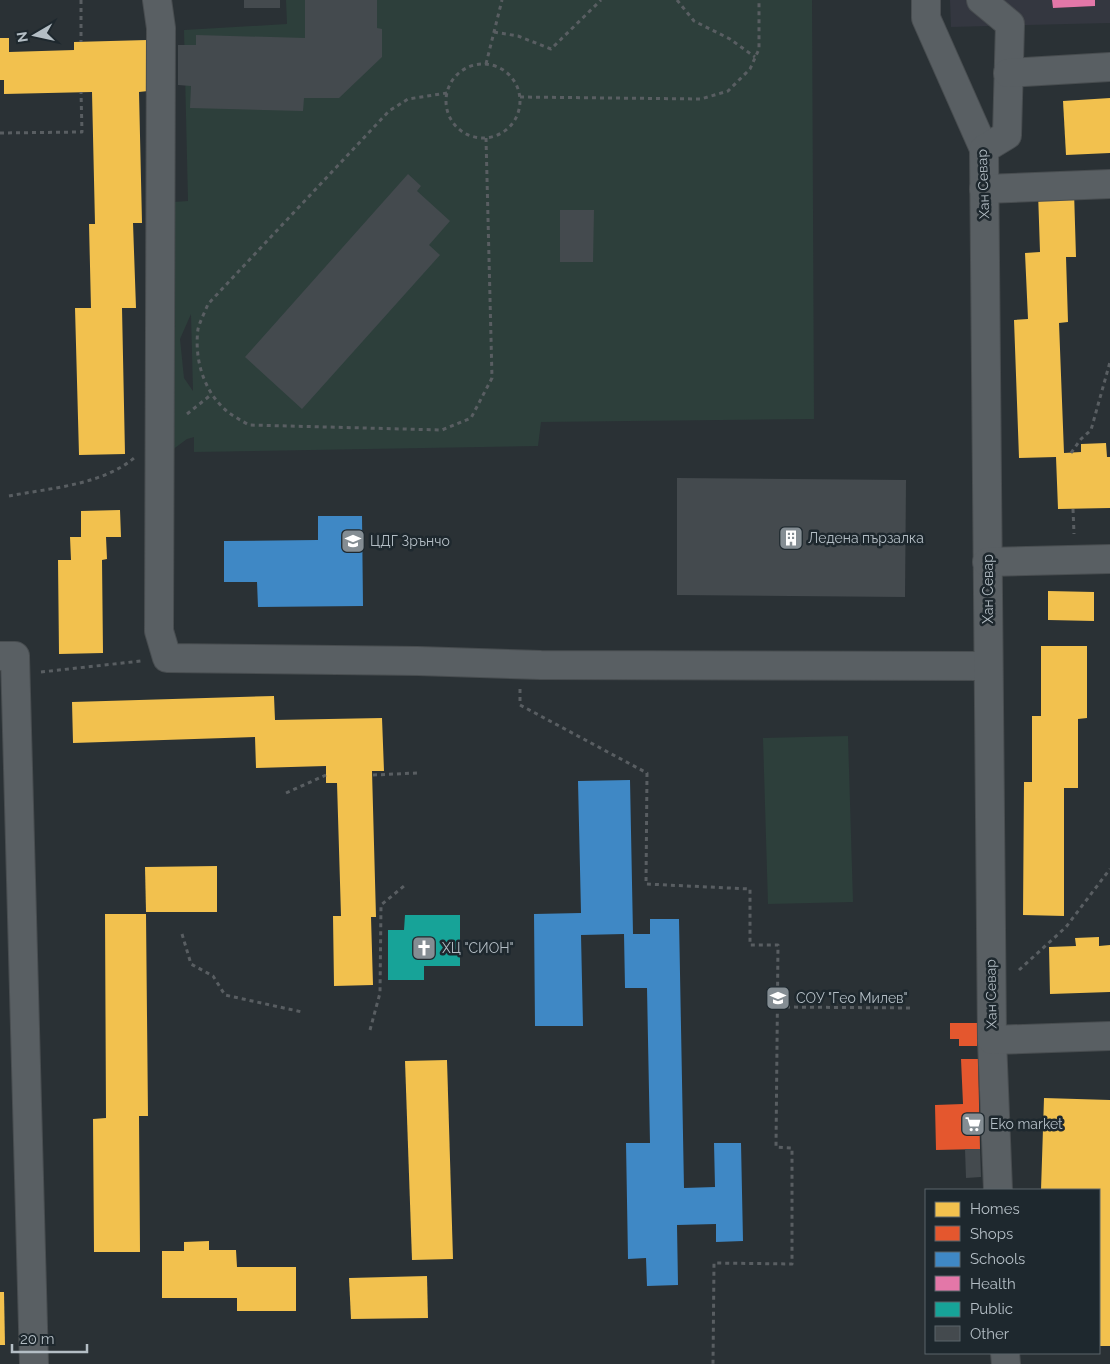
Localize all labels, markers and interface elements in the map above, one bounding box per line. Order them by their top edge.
north arrow [10,10,60,60]
text: N [13,31,31,44]
street label: Хан Севар [974,149,992,219]
building icon: Ледена пързалка [778,525,804,551]
school or university icon: ЦДГ Зрънчо [340,528,366,554]
place label: Ледена пързалка [808,530,924,546]
place label: ЦДГ Зрънчо [370,533,450,549]
street label: Хан Севар [980,554,996,624]
church icon: ХЦ "СИОН" [411,935,437,961]
place label: ХЦ "СИОН" [442,940,514,956]
street label: Хан Севар [982,959,1000,1029]
school or university icon: СОУ "Гео Милев" [765,985,791,1011]
place label: СОУ "Гео Милев" [796,990,908,1006]
supermarket icon: Eko market [960,1111,986,1137]
place label: Eko market [990,1116,1063,1132]
legend [925,1189,1100,1354]
text: Homes [970,1200,1020,1218]
text: Shops [970,1225,1013,1243]
text: Schools [970,1250,1025,1268]
text: Health [970,1275,1016,1293]
text: Public [970,1300,1013,1318]
scale bar [12,1322,88,1354]
text: Other [970,1325,1010,1343]
text: 20 m [20,1330,55,1348]

